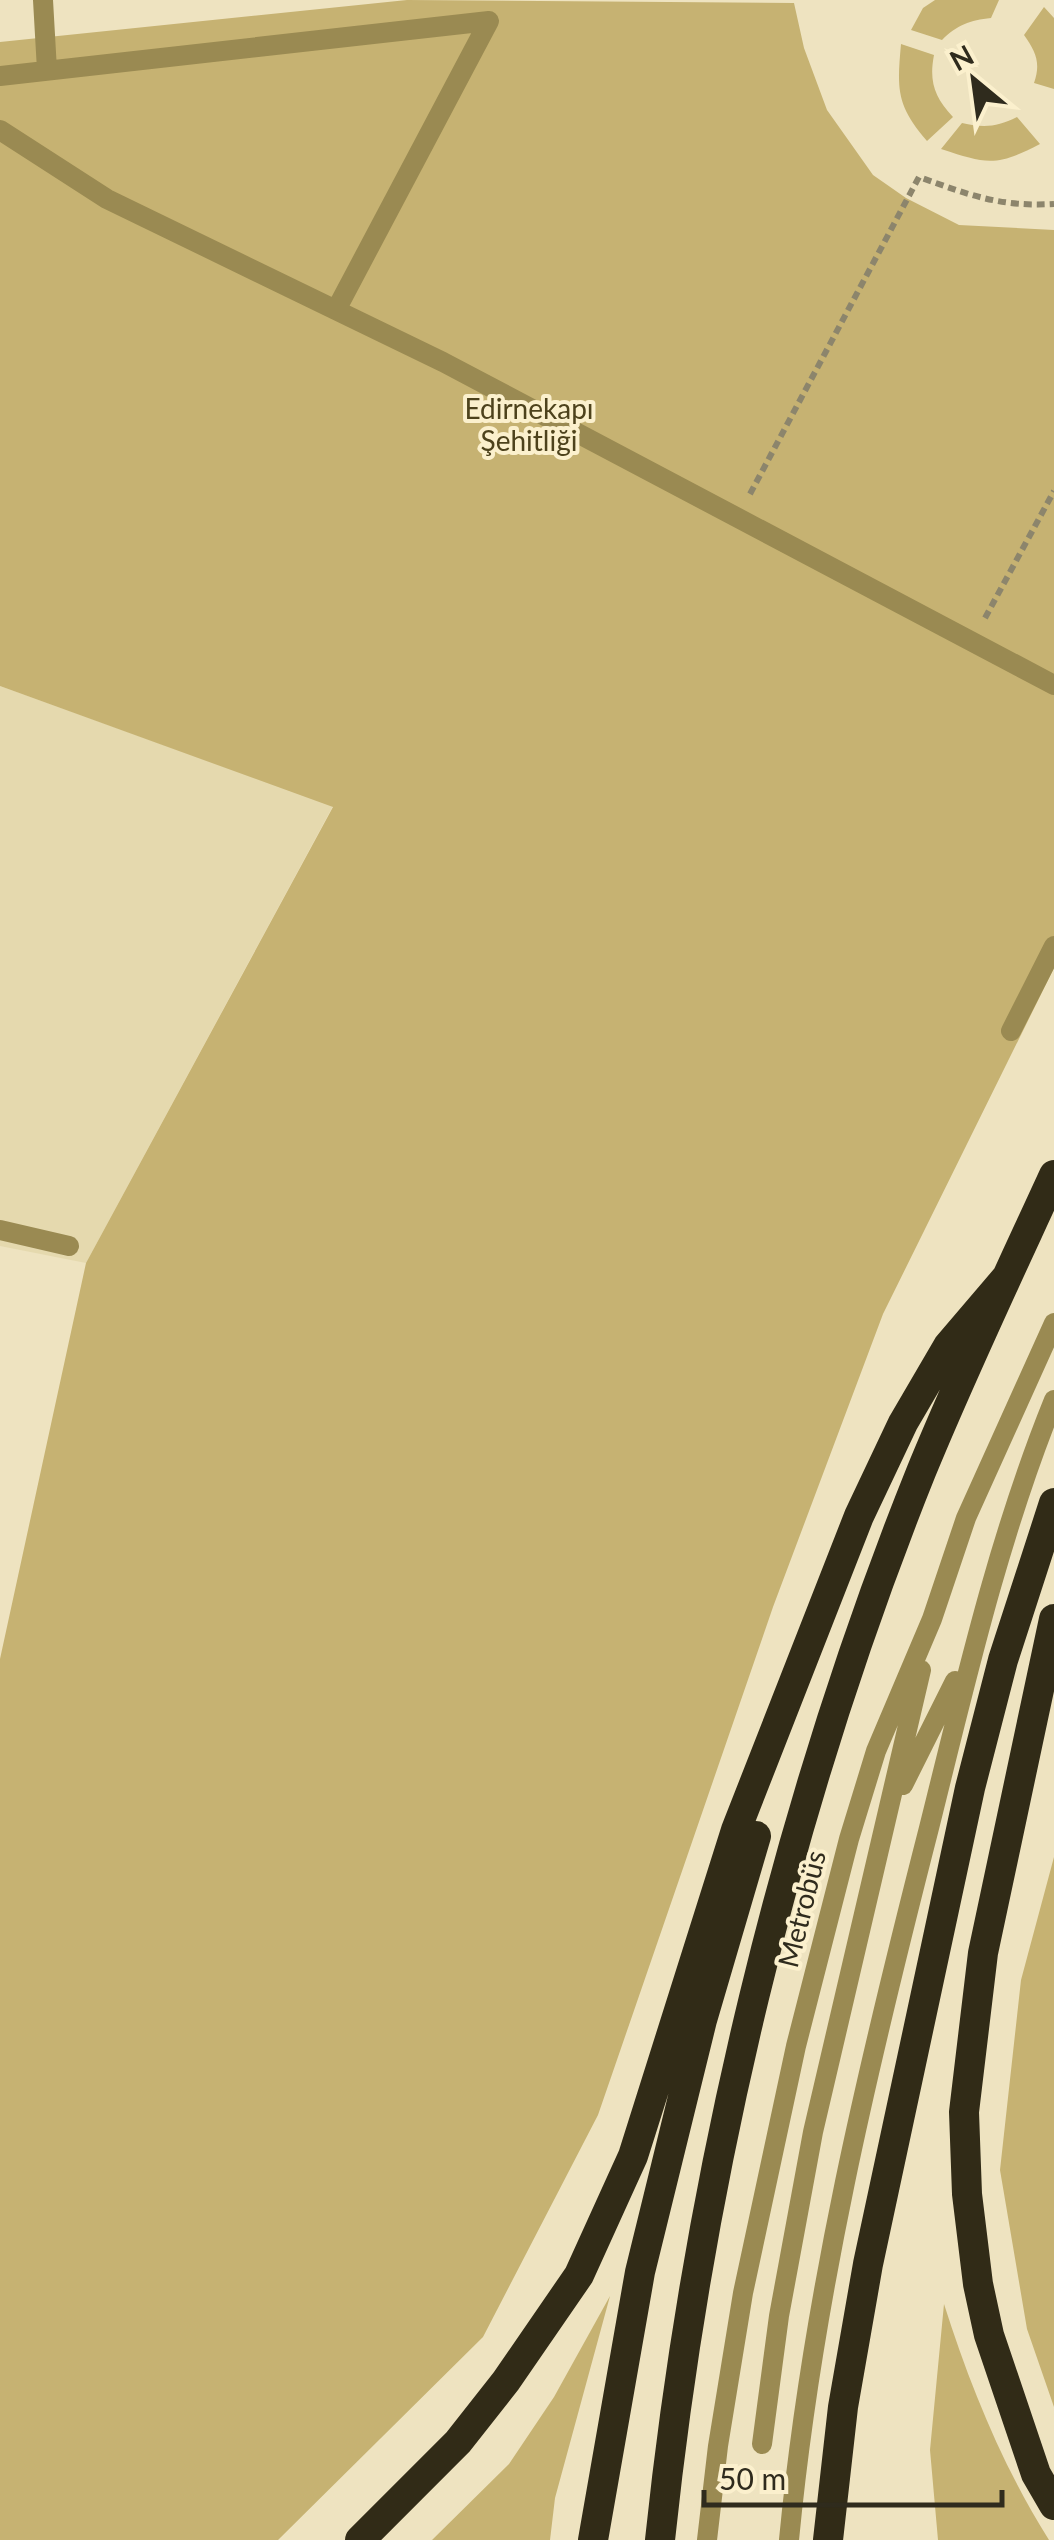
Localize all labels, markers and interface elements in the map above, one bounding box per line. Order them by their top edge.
north arrow [924,30,1024,130]
text: N [944,37,979,77]
park label: Edirnekapı Şehitliği [464,391,594,457]
street label: Metrobüs [770,1847,832,1971]
scale bar [704,2445,1002,2507]
text: 50 m [719,2460,786,2496]

